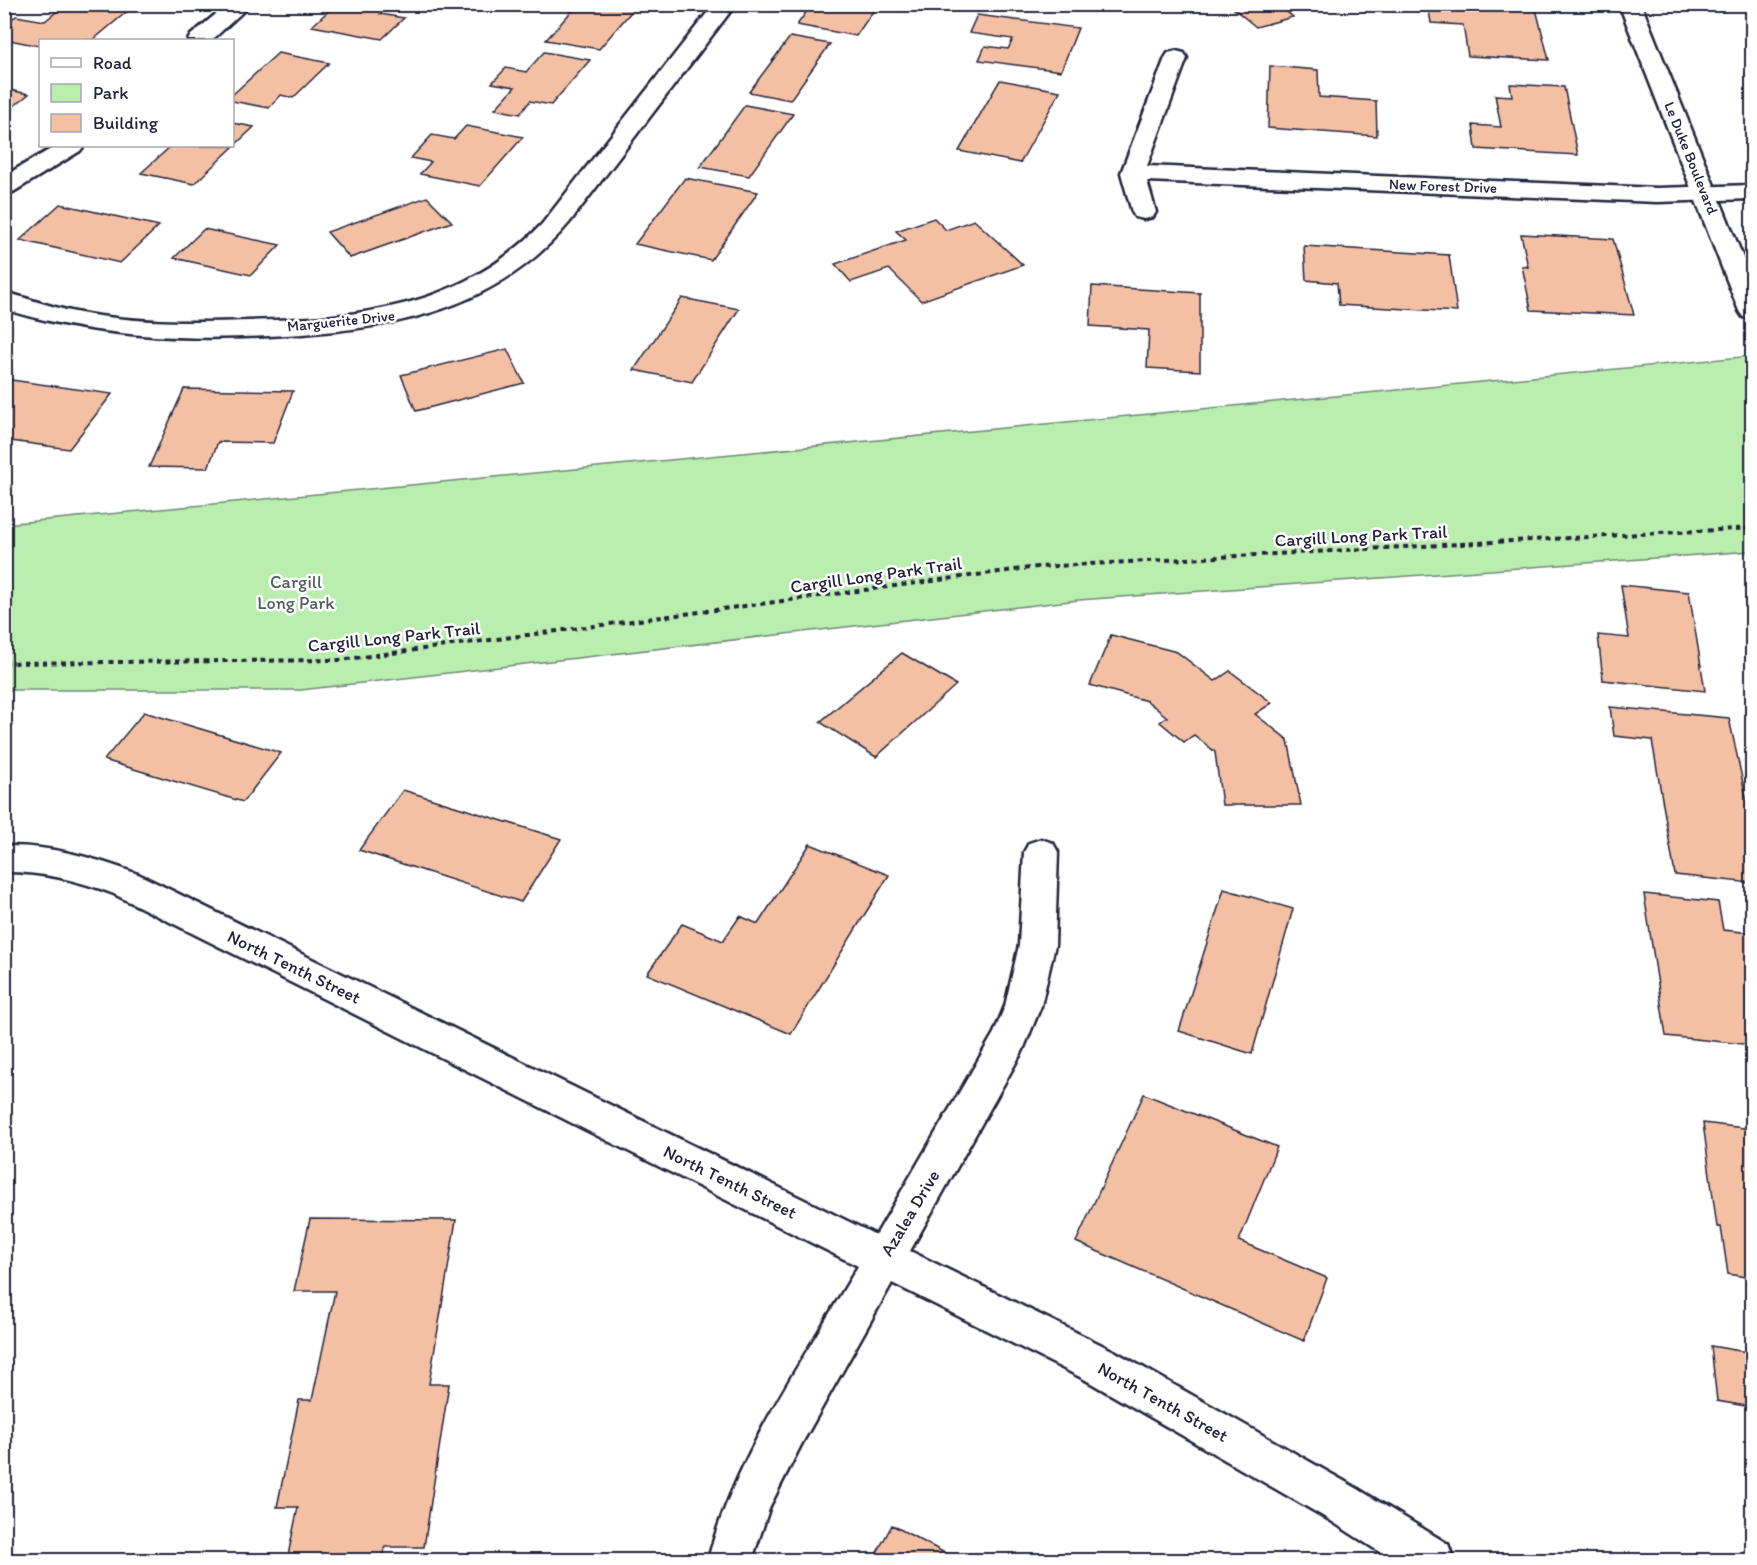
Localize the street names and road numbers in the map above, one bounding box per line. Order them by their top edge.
street label: Le Duke Boulevard [1660,99,1722,217]
street label: New Forest Drive [1389,175,1497,197]
street label: Marguerite Drive [286,306,396,336]
street label: Cargill Long Park Trail [1274,520,1448,552]
street label: Cargill Long Park Trail [789,552,963,598]
street label: Cargill Long Park Trail [307,617,481,657]
street label: North Tenth Street [224,925,364,1009]
street label: North Tenth Street [660,1140,800,1224]
street label: Azalea Drive [876,1166,944,1260]
street label: North Tenth Street [1094,1357,1232,1447]

